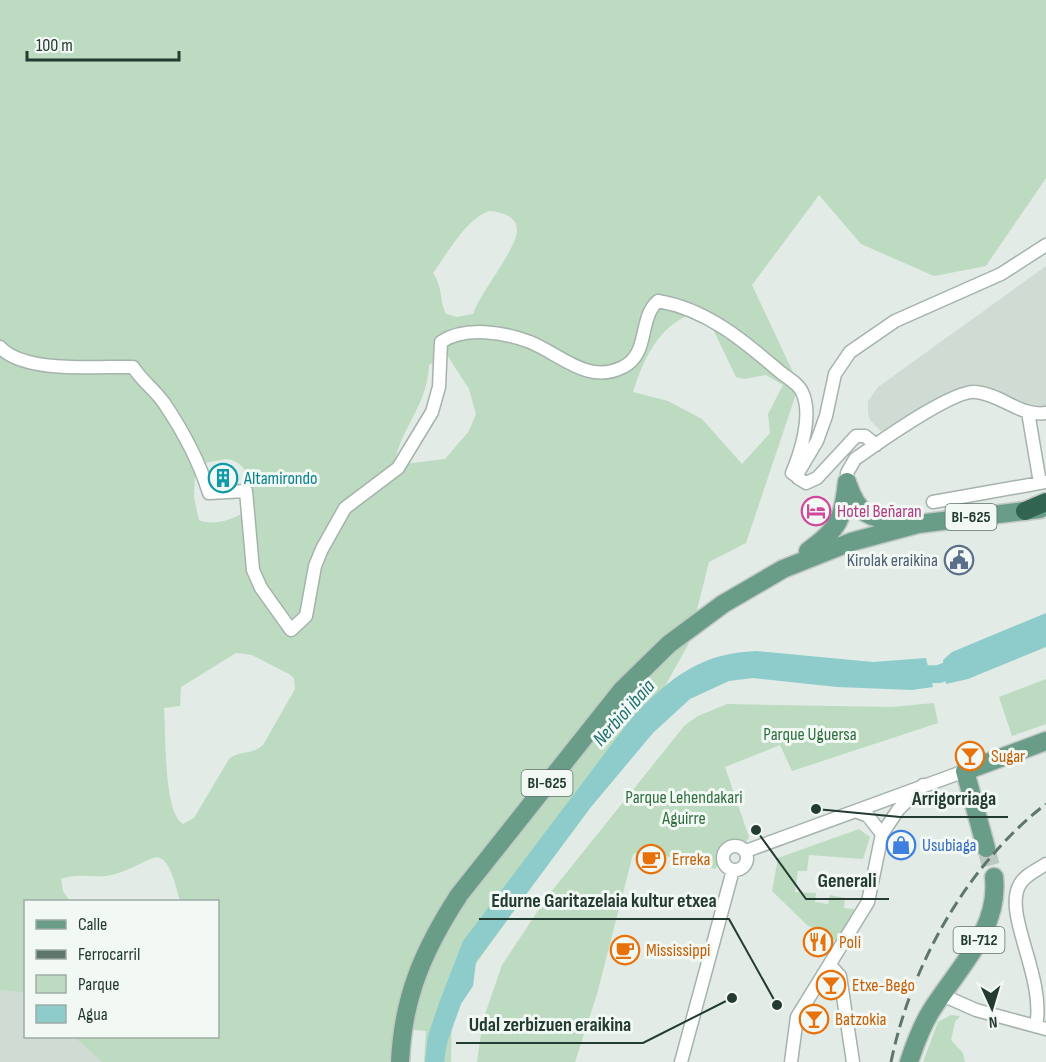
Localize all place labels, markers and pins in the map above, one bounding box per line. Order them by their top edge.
building icon: Altamirondo [207,462,239,494]
place label: Altamirondo [243,468,318,489]
hotel icon: Hotel Beñaran [800,495,832,527]
place label: Hotel Beñaran [837,501,922,522]
public building icon: Kirolak eraikina [943,544,975,576]
place label: Kirolak eraikina [847,550,938,571]
bar icon: Sugar [954,740,986,772]
place label: Sugar [991,746,1025,767]
callout: Arrigorriaga [900,779,1008,817]
shop icon: Usubiaga [885,829,917,861]
place label: Usubiaga [922,835,977,856]
cafe icon: Erreka [635,843,667,875]
place label: Erreka [672,849,711,870]
callout: Generali [806,861,889,899]
callout: Edurne Garitazelaia kultur etxea [479,881,729,919]
restaurant icon: Poli [802,926,834,958]
place label: Poli [839,932,861,953]
cafe icon: Mississippi [609,934,641,966]
place label: Mississippi [646,940,710,961]
bar icon: Etxe-Bego [815,969,847,1001]
place label: Etxe-Bego [852,975,915,996]
bar icon: Batzokia [798,1003,830,1035]
callout: Udal zerbizuen eraikina [456,1005,643,1043]
place label: Batzokia [835,1009,887,1030]

